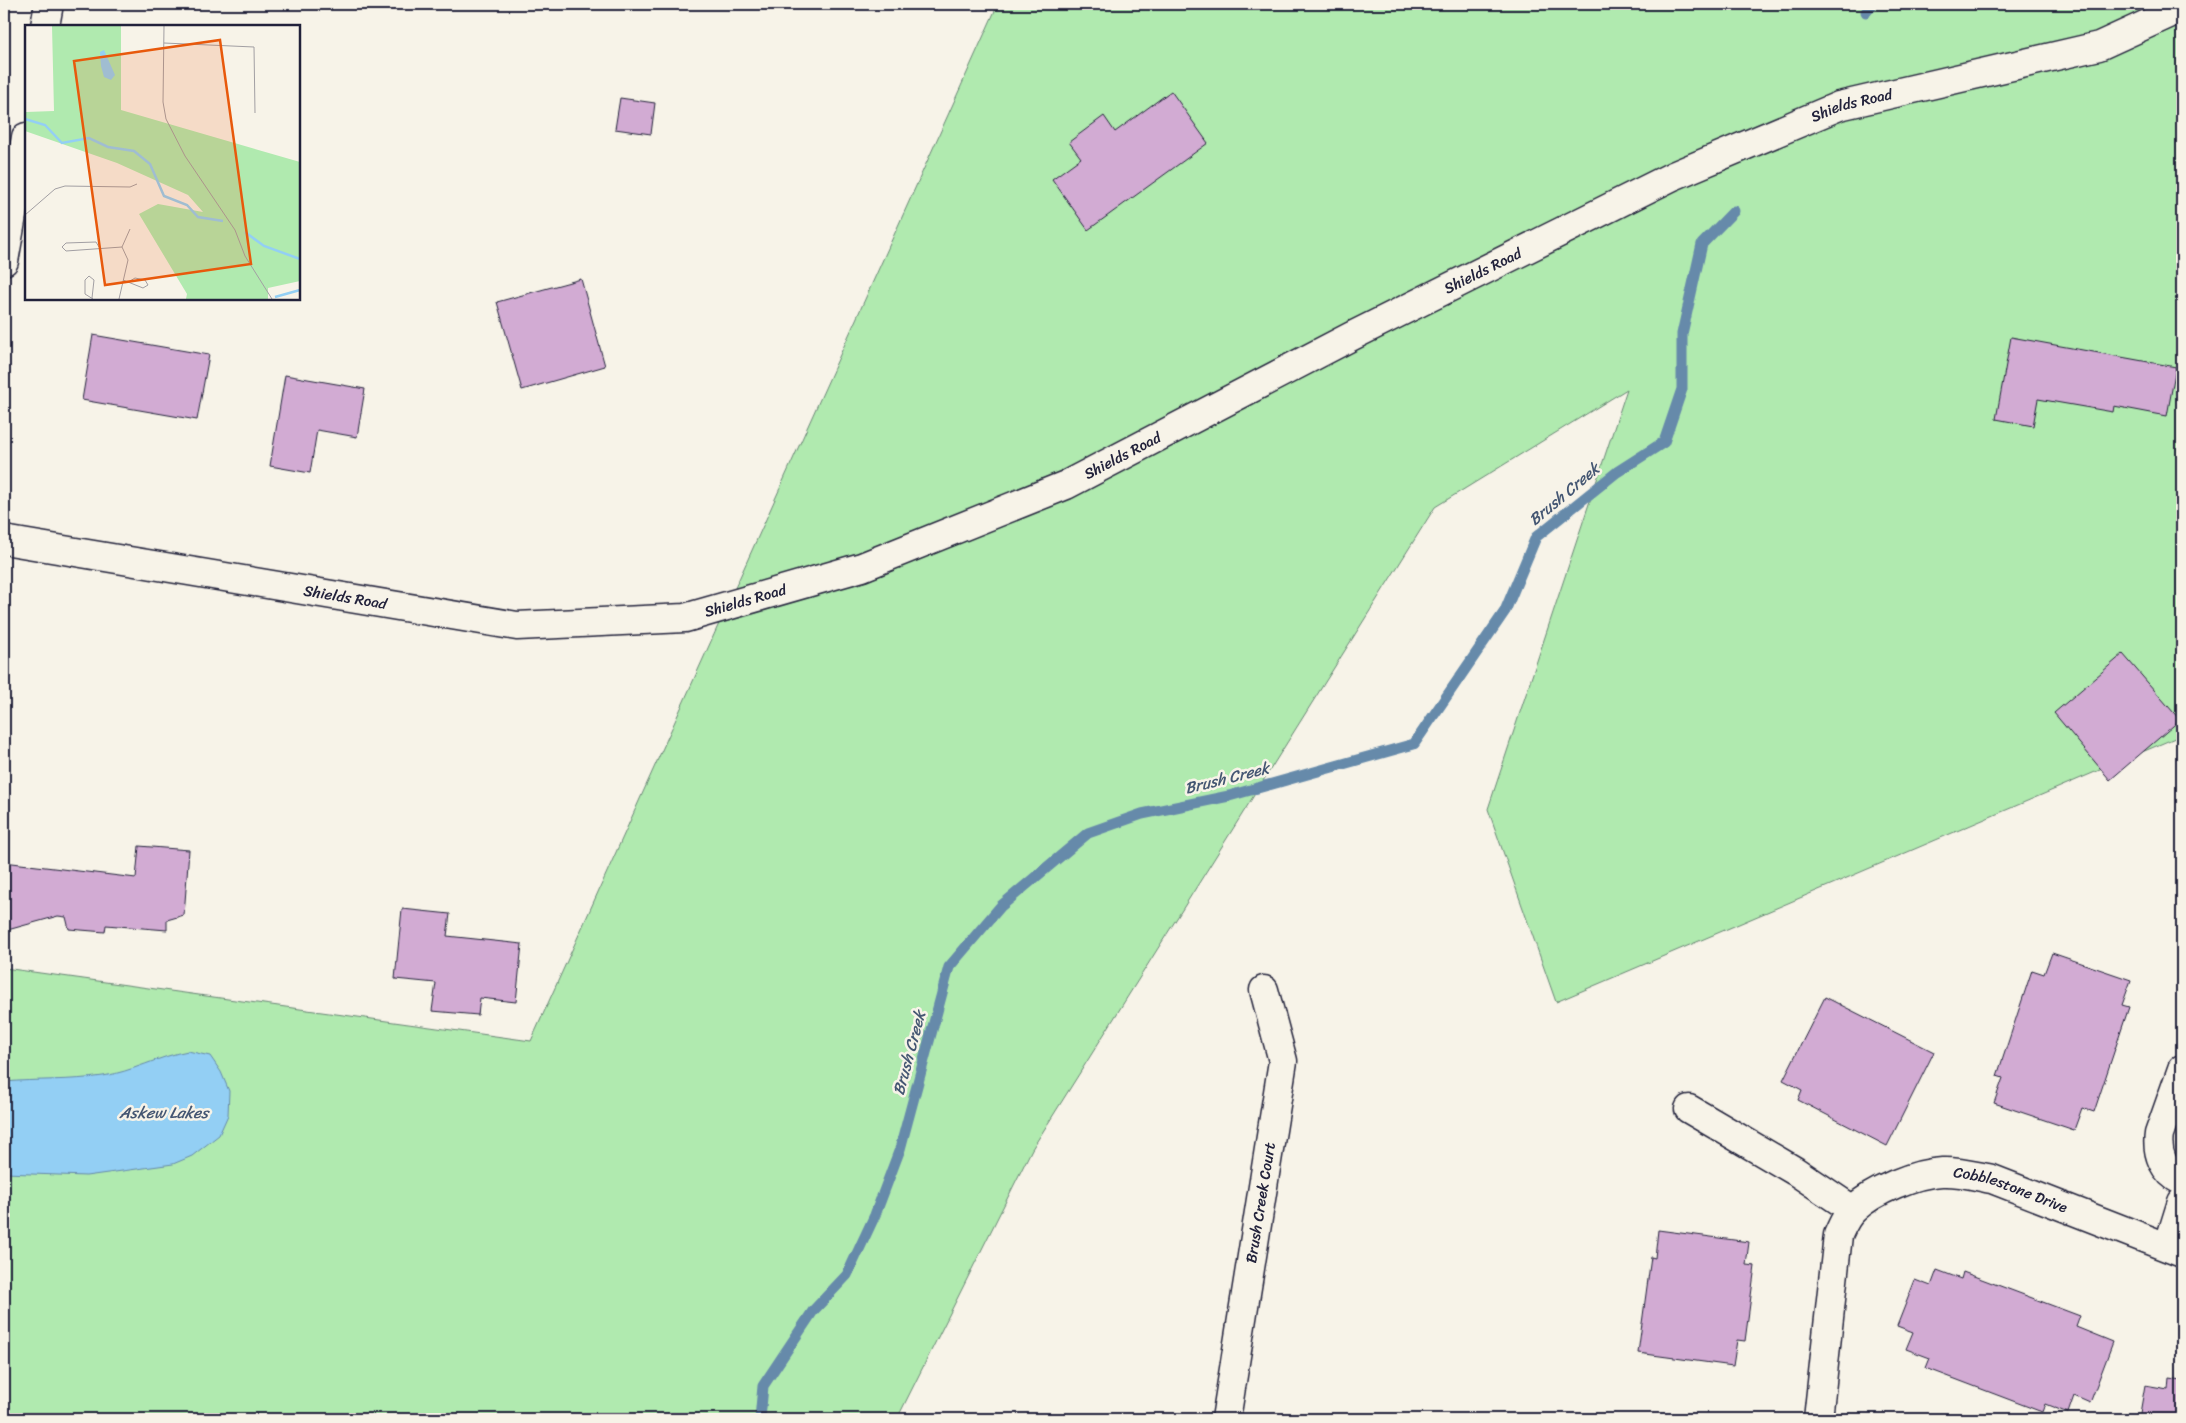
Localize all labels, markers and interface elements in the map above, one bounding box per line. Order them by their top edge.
inset map [25,25,300,300]
street label: Shields Road [1806,81,1896,130]
street label: Shields Road [1439,240,1527,301]
street label: Shields Road [1079,424,1167,487]
water label: Brush Creek [1522,454,1608,533]
street label: Shields Road [701,576,790,625]
street label: Shields Road [302,577,390,617]
water label: Brush Creek [1182,753,1275,802]
water label: Brush Creek [884,1005,935,1098]
water label: Askew Lakes [119,1098,210,1127]
street label: Brush Creek Court [1238,1140,1283,1265]
street label: Cobblestone Drive [1952,1159,2072,1220]

